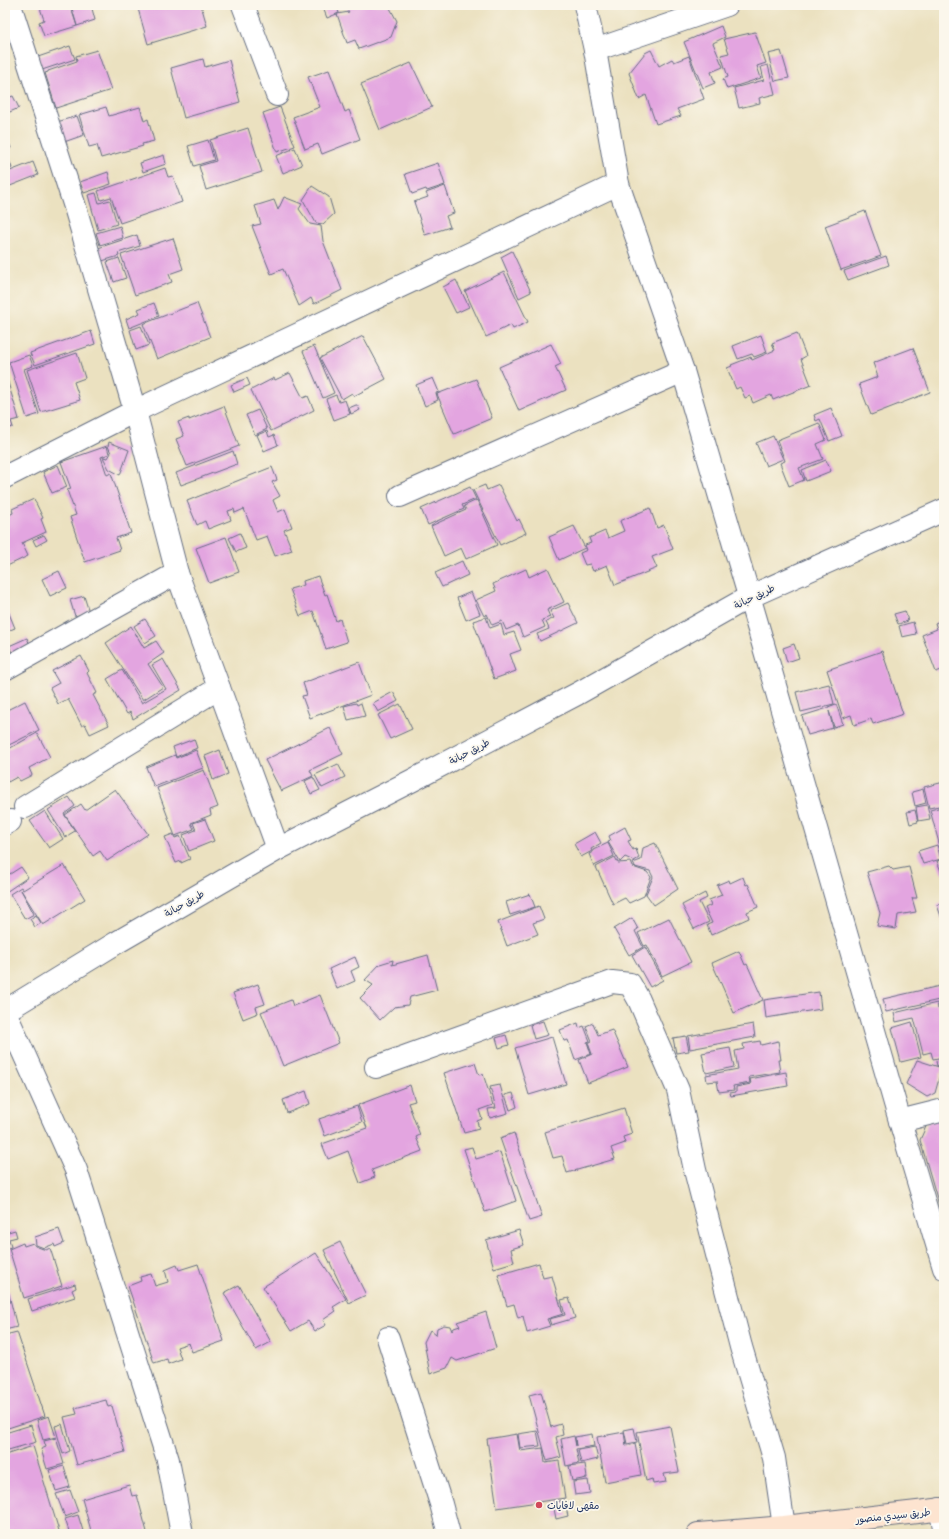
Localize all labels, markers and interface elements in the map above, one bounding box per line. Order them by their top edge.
street label: طريق حبانة [732,582,777,612]
street label: طريق حبانة [447,736,492,768]
street label: طريق حبانة [162,888,207,920]
marker: مقهى لافايات [534,1500,544,1510]
place label: مقهى لافايات [547,1500,600,1513]
street label: طريق سيدي منصور [854,1506,931,1528]

